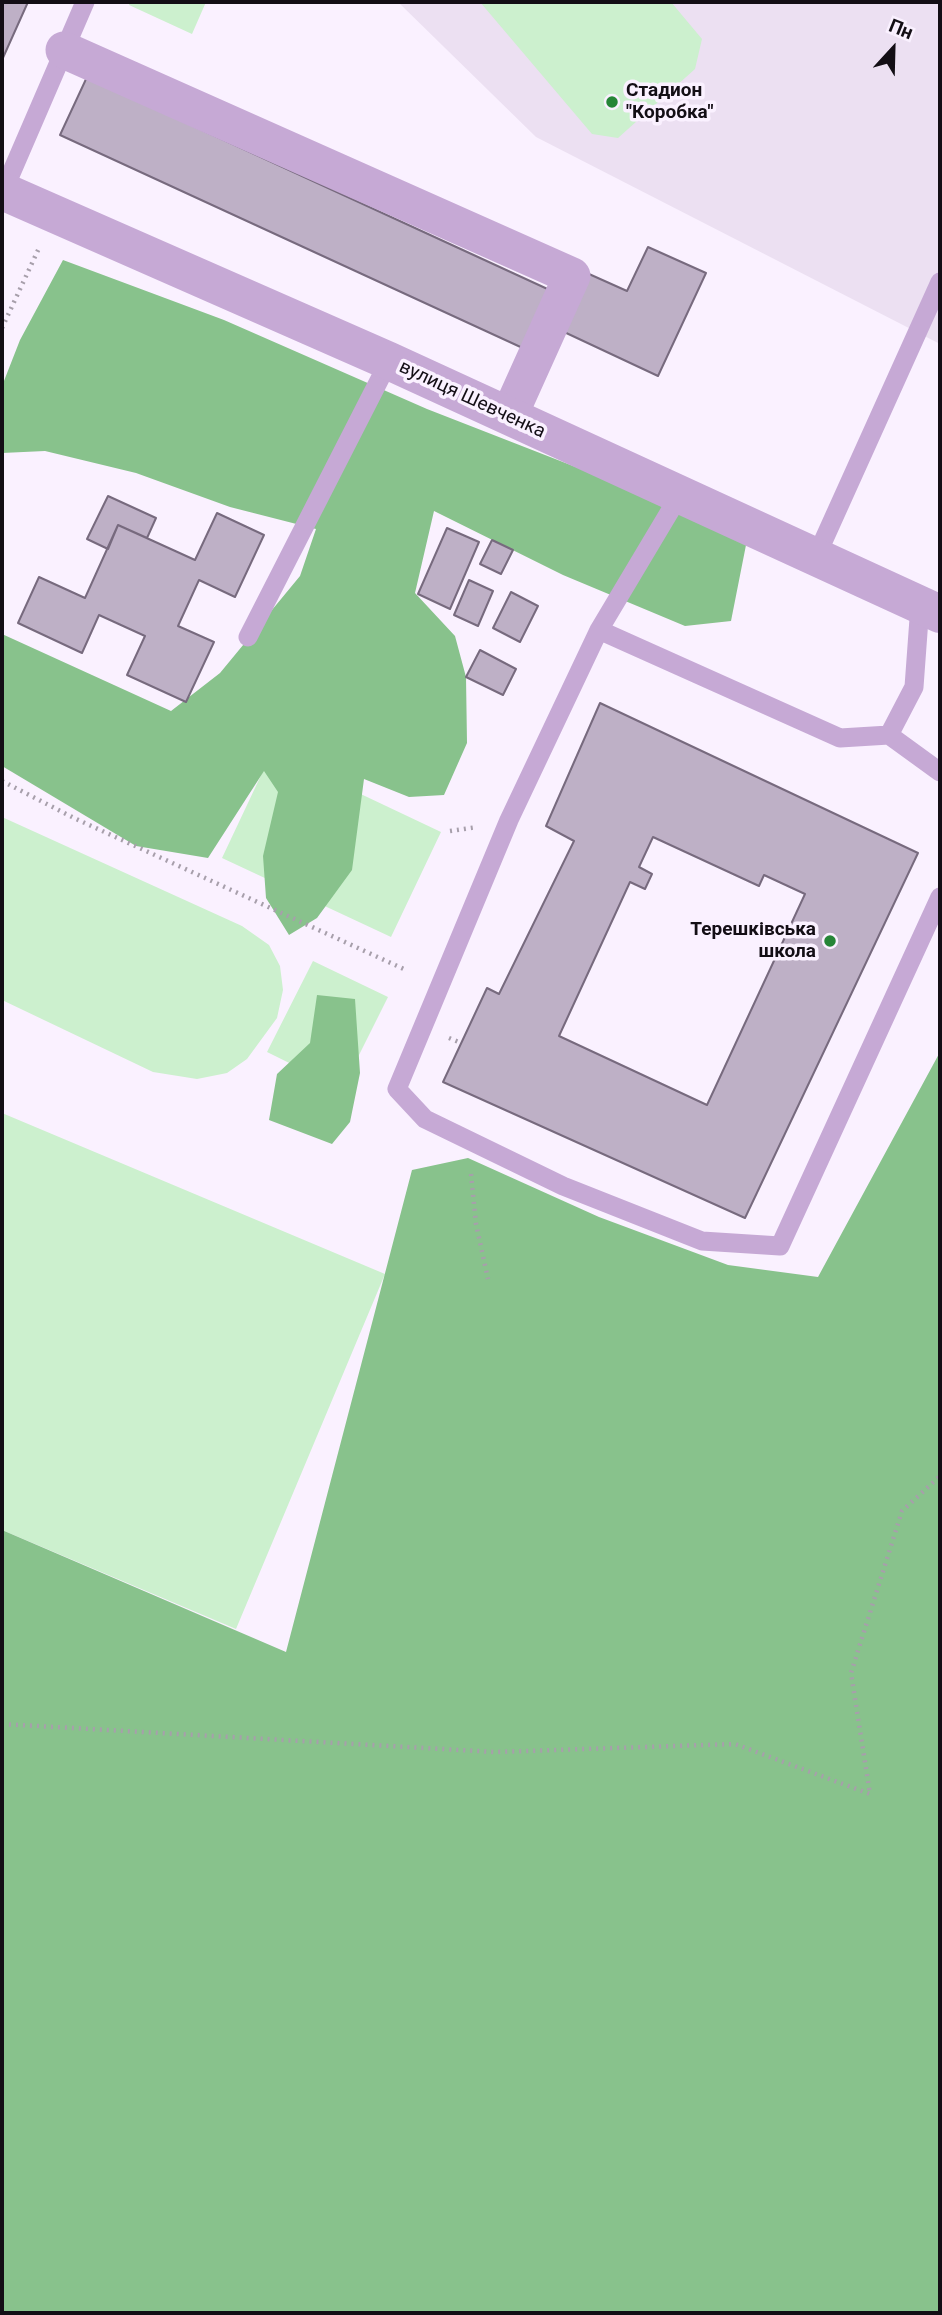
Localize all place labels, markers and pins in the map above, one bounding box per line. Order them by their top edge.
place label: Стадион "Коробка" [626,80,713,124]
marker: Стадион "Коробка" [604,94,620,110]
place label: Терешківська школа [690,919,816,963]
marker: Терешківська школа [822,933,838,949]

